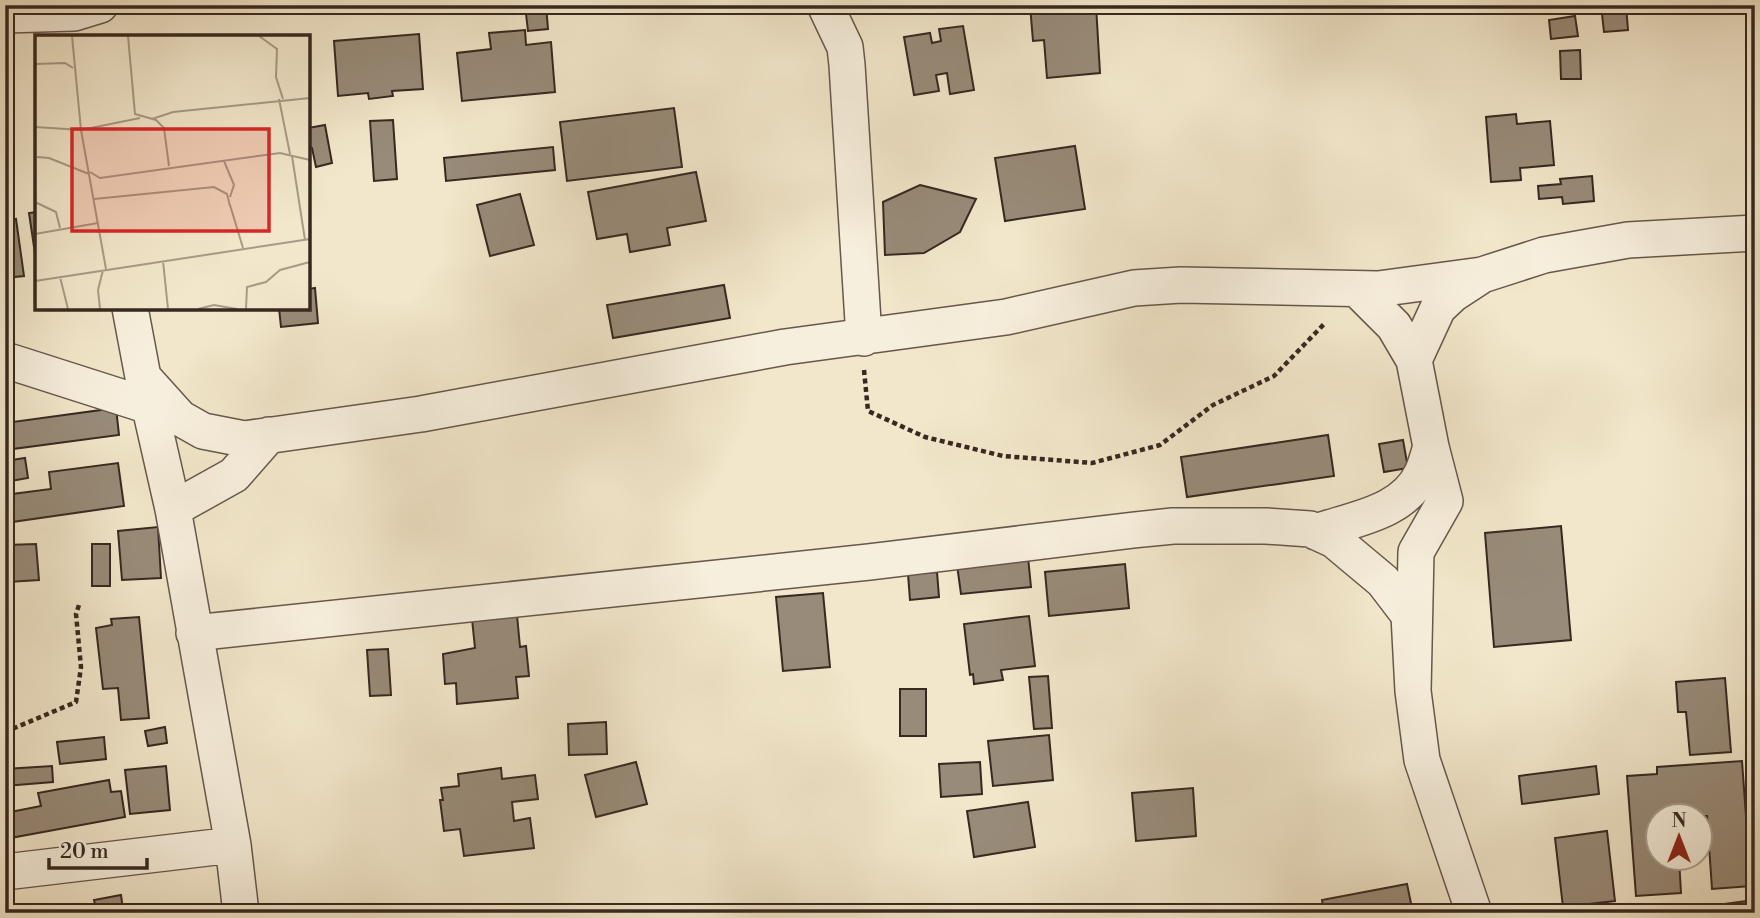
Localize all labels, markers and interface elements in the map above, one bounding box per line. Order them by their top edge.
inset map [35,35,310,310]
north arrow [1644,802,1714,872]
text: N [1671,809,1687,833]
scale bar [49,827,147,871]
text: 20 m [60,839,109,865]

